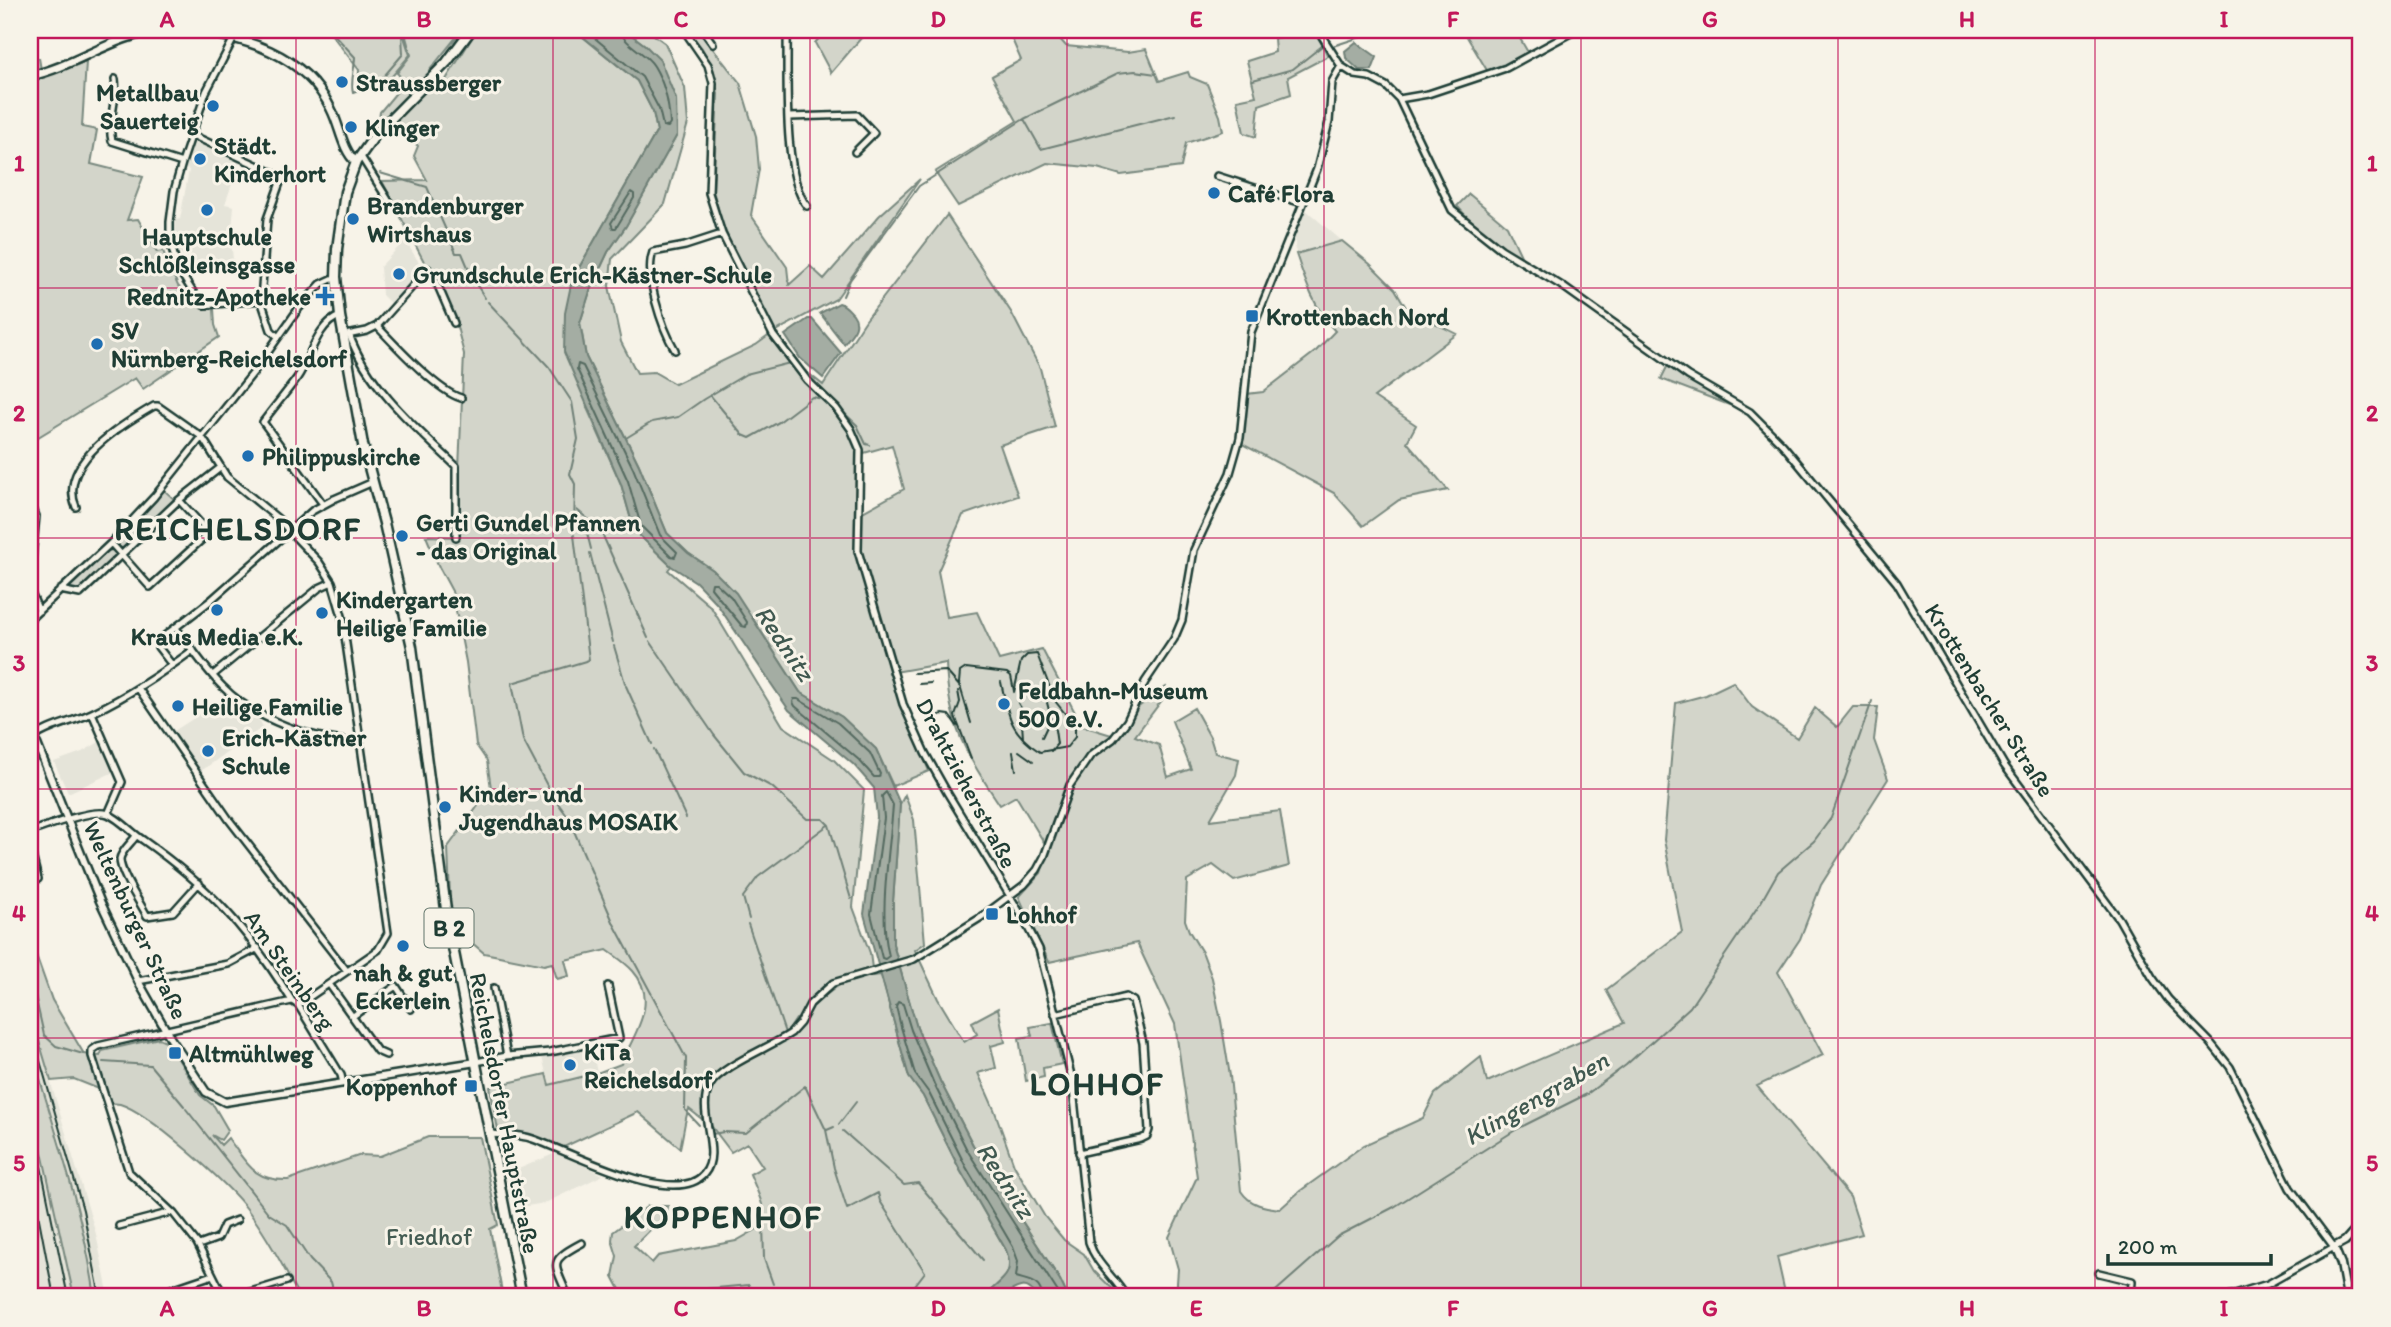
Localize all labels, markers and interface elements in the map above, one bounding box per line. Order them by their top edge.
text: A [159,5,175,33]
text: B [417,5,432,33]
text: C [674,5,689,33]
text: D [930,5,946,33]
text: E [1190,5,1203,33]
text: F [1447,5,1460,33]
text: G [1702,5,1718,33]
text: H [1959,5,1975,33]
text: I [2220,5,2229,33]
place label: Straussberger [356,68,502,98]
marker: Straussberger [334,74,350,90]
place label: Metallbau Sauerteig [96,78,200,136]
marker: Metallbau Sauerteig [205,98,221,114]
place label: Klinger [365,113,440,143]
marker: Klinger [343,119,359,135]
place label: Städt. Kinderhort [214,131,326,188]
text: 1 [14,149,25,177]
text: 1 [2367,149,2378,177]
marker: Städt. Kinderhort [192,151,208,167]
place label: Café Flora [1228,179,1335,208]
marker: Café Flora [1206,185,1222,201]
place label: Brandenburger Wirtshaus [367,191,524,248]
marker: Hauptschule Schlößleinsgasse [199,202,215,218]
marker: Brandenburger Wirtshaus [345,211,361,227]
place label: Hauptschule Schlößleinsgasse [119,222,295,280]
place label: Grundschule Erich-Kästner-Schule [413,260,772,289]
marker: Grundschule Erich-Kästner-Schule [391,266,407,282]
place label: Rednitz-Apotheke [127,282,311,312]
marker: Rednitz-Apotheke [317,288,333,304]
place label: Krottenbach Nord [1266,302,1450,331]
marker: Krottenbach Nord [1244,308,1260,324]
place label: SV Nürnberg-Reichelsdorf [111,316,348,374]
marker: SV Nürnberg-Reichelsdorf [89,336,105,352]
text: 2 [13,399,26,427]
text: 2 [2366,399,2379,427]
place label: Philippuskirche [262,442,420,472]
marker: Philippuskirche [240,448,256,464]
place label: Gerti Gundel Pfannen - das Original [416,508,641,566]
district label: REICHELSDORF [114,510,362,548]
marker: Gerti Gundel Pfannen - das Original [394,528,410,544]
place label: Kindergarten Heilige Familie [336,585,487,643]
street label: Krottenbacher Straße [1919,598,2061,802]
water label: Rednitz [748,599,823,689]
marker: Kraus Media e.K. [209,602,225,618]
marker: Kindergarten Heilige Familie [314,605,330,621]
place label: Kraus Media e.K. [131,622,303,651]
text: 3 [13,649,26,677]
text: 3 [2366,649,2379,677]
place label: Feldbahn-Museum 500 e.V. [1018,676,1209,733]
place label: Heilige Familie [192,692,343,722]
street label: Drahtzieherstraße [910,693,1024,873]
marker: Feldbahn-Museum 500 e.V. [996,696,1012,712]
marker: Heilige Familie [170,698,186,714]
place label: Erich-Kästner Schule [222,723,367,780]
marker: Erich-Kästner Schule [200,743,216,759]
place label: Kinder- und Jugendhaus MOSAIK [458,779,678,837]
marker: Kinder- und Jugendhaus MOSAIK [437,799,453,815]
street label: Weltenburger Straße [77,816,195,1024]
text: 4 [12,899,26,927]
text: 4 [2365,899,2379,927]
place label: Lohhof [1006,900,1078,929]
street label: Am Steinberg [238,904,342,1036]
marker: Lohhof [984,906,1000,922]
road number: B 2 [424,909,474,948]
marker: nah & gut Eckerlein [395,938,411,954]
place label: nah & gut Eckerlein [352,958,453,1015]
street label: Reichelsdorfer Hauptstraße [464,970,546,1256]
place label: KiTa Reichelsdorf [584,1037,713,1094]
place label: Altmühlweg [188,1039,314,1069]
water label: Klingengraben [1458,1044,1614,1152]
marker: Altmühlweg [167,1045,183,1061]
marker: KiTa Reichelsdorf [562,1057,578,1073]
district label: LOHHOF [1030,1065,1164,1103]
place label: Koppenhof [346,1072,458,1102]
marker: Koppenhof [463,1078,479,1094]
water label: Rednitz [970,1136,1044,1226]
text: 5 [13,1149,25,1177]
text: 5 [2366,1149,2378,1177]
district label: KOPPENHOF [624,1198,822,1236]
park label: Friedhof [386,1222,473,1251]
scale bar [2108,1222,2270,1266]
text: 200 m [2118,1234,2178,1259]
text: A [159,1294,175,1322]
text: B [417,1294,432,1322]
text: C [674,1294,689,1322]
text: D [930,1294,946,1322]
text: E [1190,1294,1203,1322]
text: F [1447,1294,1460,1322]
text: G [1702,1294,1718,1322]
text: H [1959,1294,1975,1322]
text: I [2220,1294,2229,1322]

